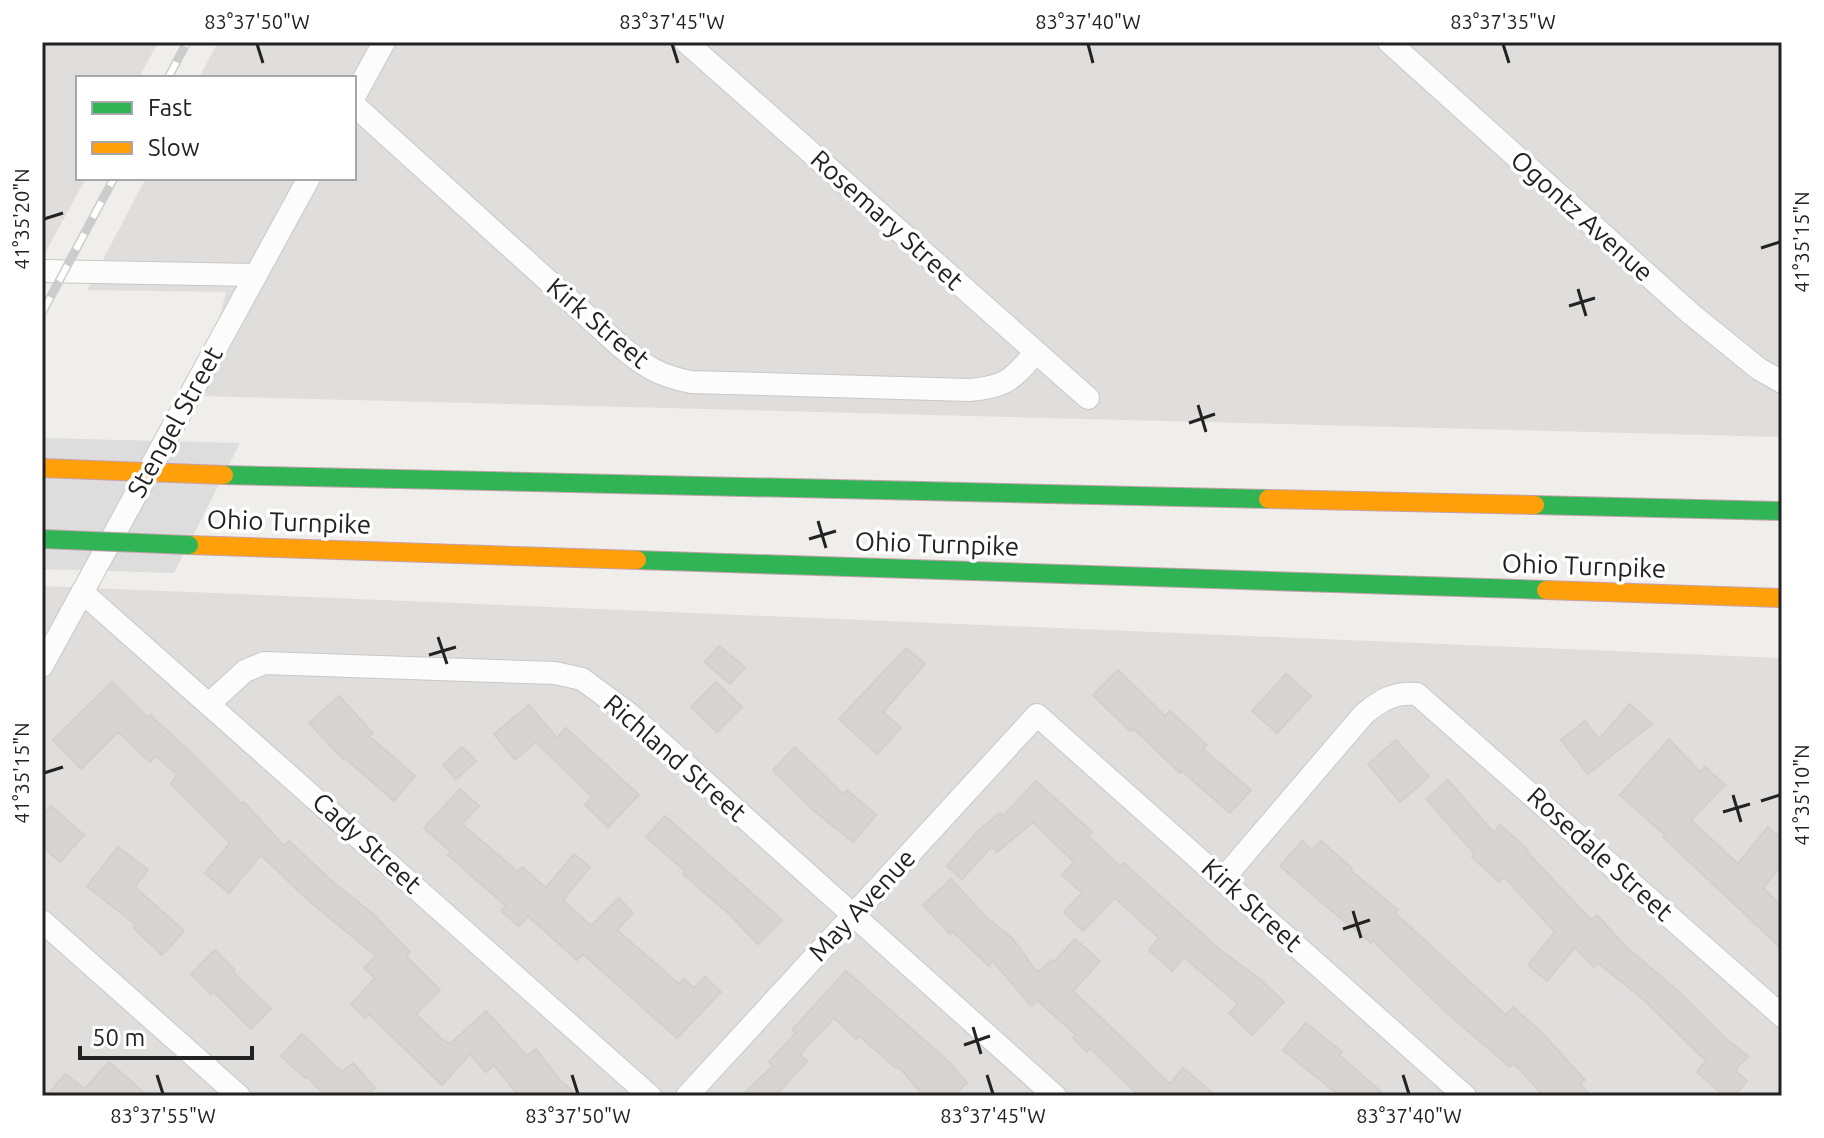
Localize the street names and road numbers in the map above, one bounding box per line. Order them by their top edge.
street label: Rosemary Street [805,144,969,295]
street label: Ogontz Avenue [1505,144,1659,287]
street label: Kirk Street [541,272,655,374]
street label: Stengel Street [121,341,228,502]
street label: Ohio Turnpike [206,504,372,539]
street label: Ohio Turnpike [854,526,1020,561]
street label: Ohio Turnpike [1501,548,1667,583]
street label: Richland Street [599,688,752,827]
street label: Rosedale Street [1522,781,1679,926]
street label: Cady Street [307,786,427,899]
street label: May Avenue [803,843,921,966]
street label: Kirk Street [1196,852,1308,957]

